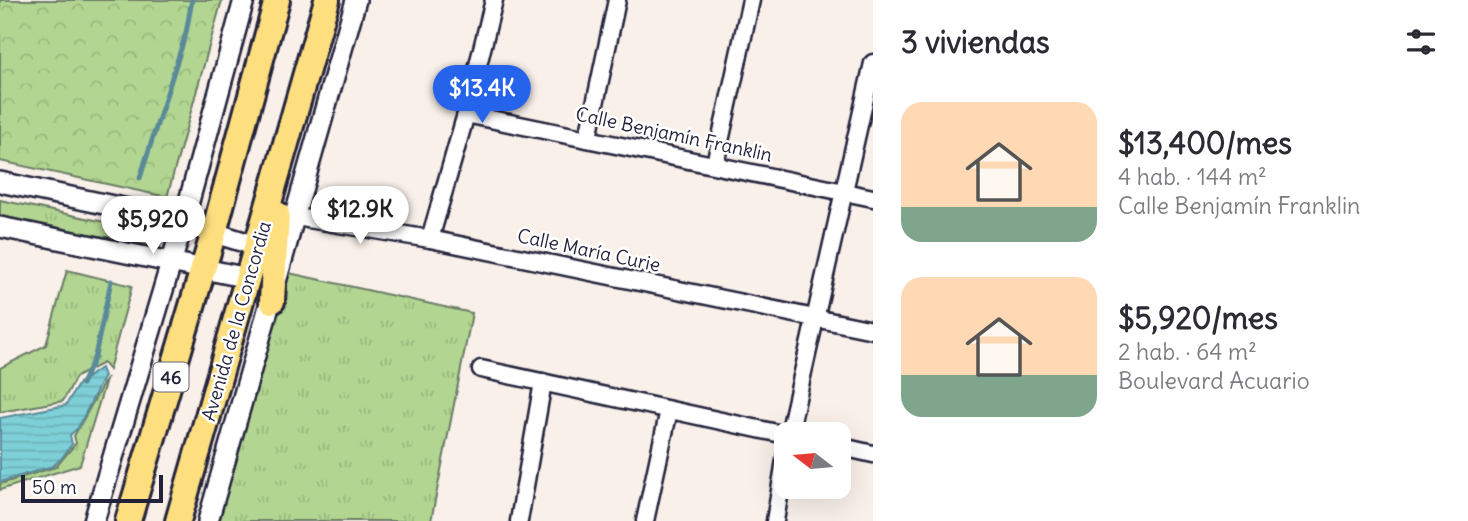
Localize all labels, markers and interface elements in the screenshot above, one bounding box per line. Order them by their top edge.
text: 3 viviendas [901,23,1050,61]
icon: filters [1402,23,1440,61]
pin: $13.4K [425,66,539,125]
text: $13.4K [449,73,515,102]
street label: Calle Benjamín Franklin [574,101,774,167]
text: $13,400/mes [1118,124,1292,162]
icon: home [957,130,1041,214]
text: 4 hab. · 144 m² [1118,162,1267,191]
pin: $12.9K [303,187,417,246]
text: Calle Benjamín Franklin [1118,191,1360,220]
text: $12.9K [327,194,393,223]
pin: $5,920 [96,196,210,256]
text: $5,920 [117,204,189,233]
street label: Avenida de la Concordia [196,218,276,424]
street label: Calle María Curie [515,223,663,277]
text: $5,920/mes [1118,299,1278,337]
icon: home [957,305,1041,389]
text: 2 hab. · 64 m² [1118,337,1257,366]
road number: 46 [154,362,188,391]
text: Boulevard Acuario [1118,366,1310,395]
north arrow [774,422,850,499]
map controls [774,422,851,499]
scale bar [21,472,163,504]
text: 50 m [32,475,77,499]

